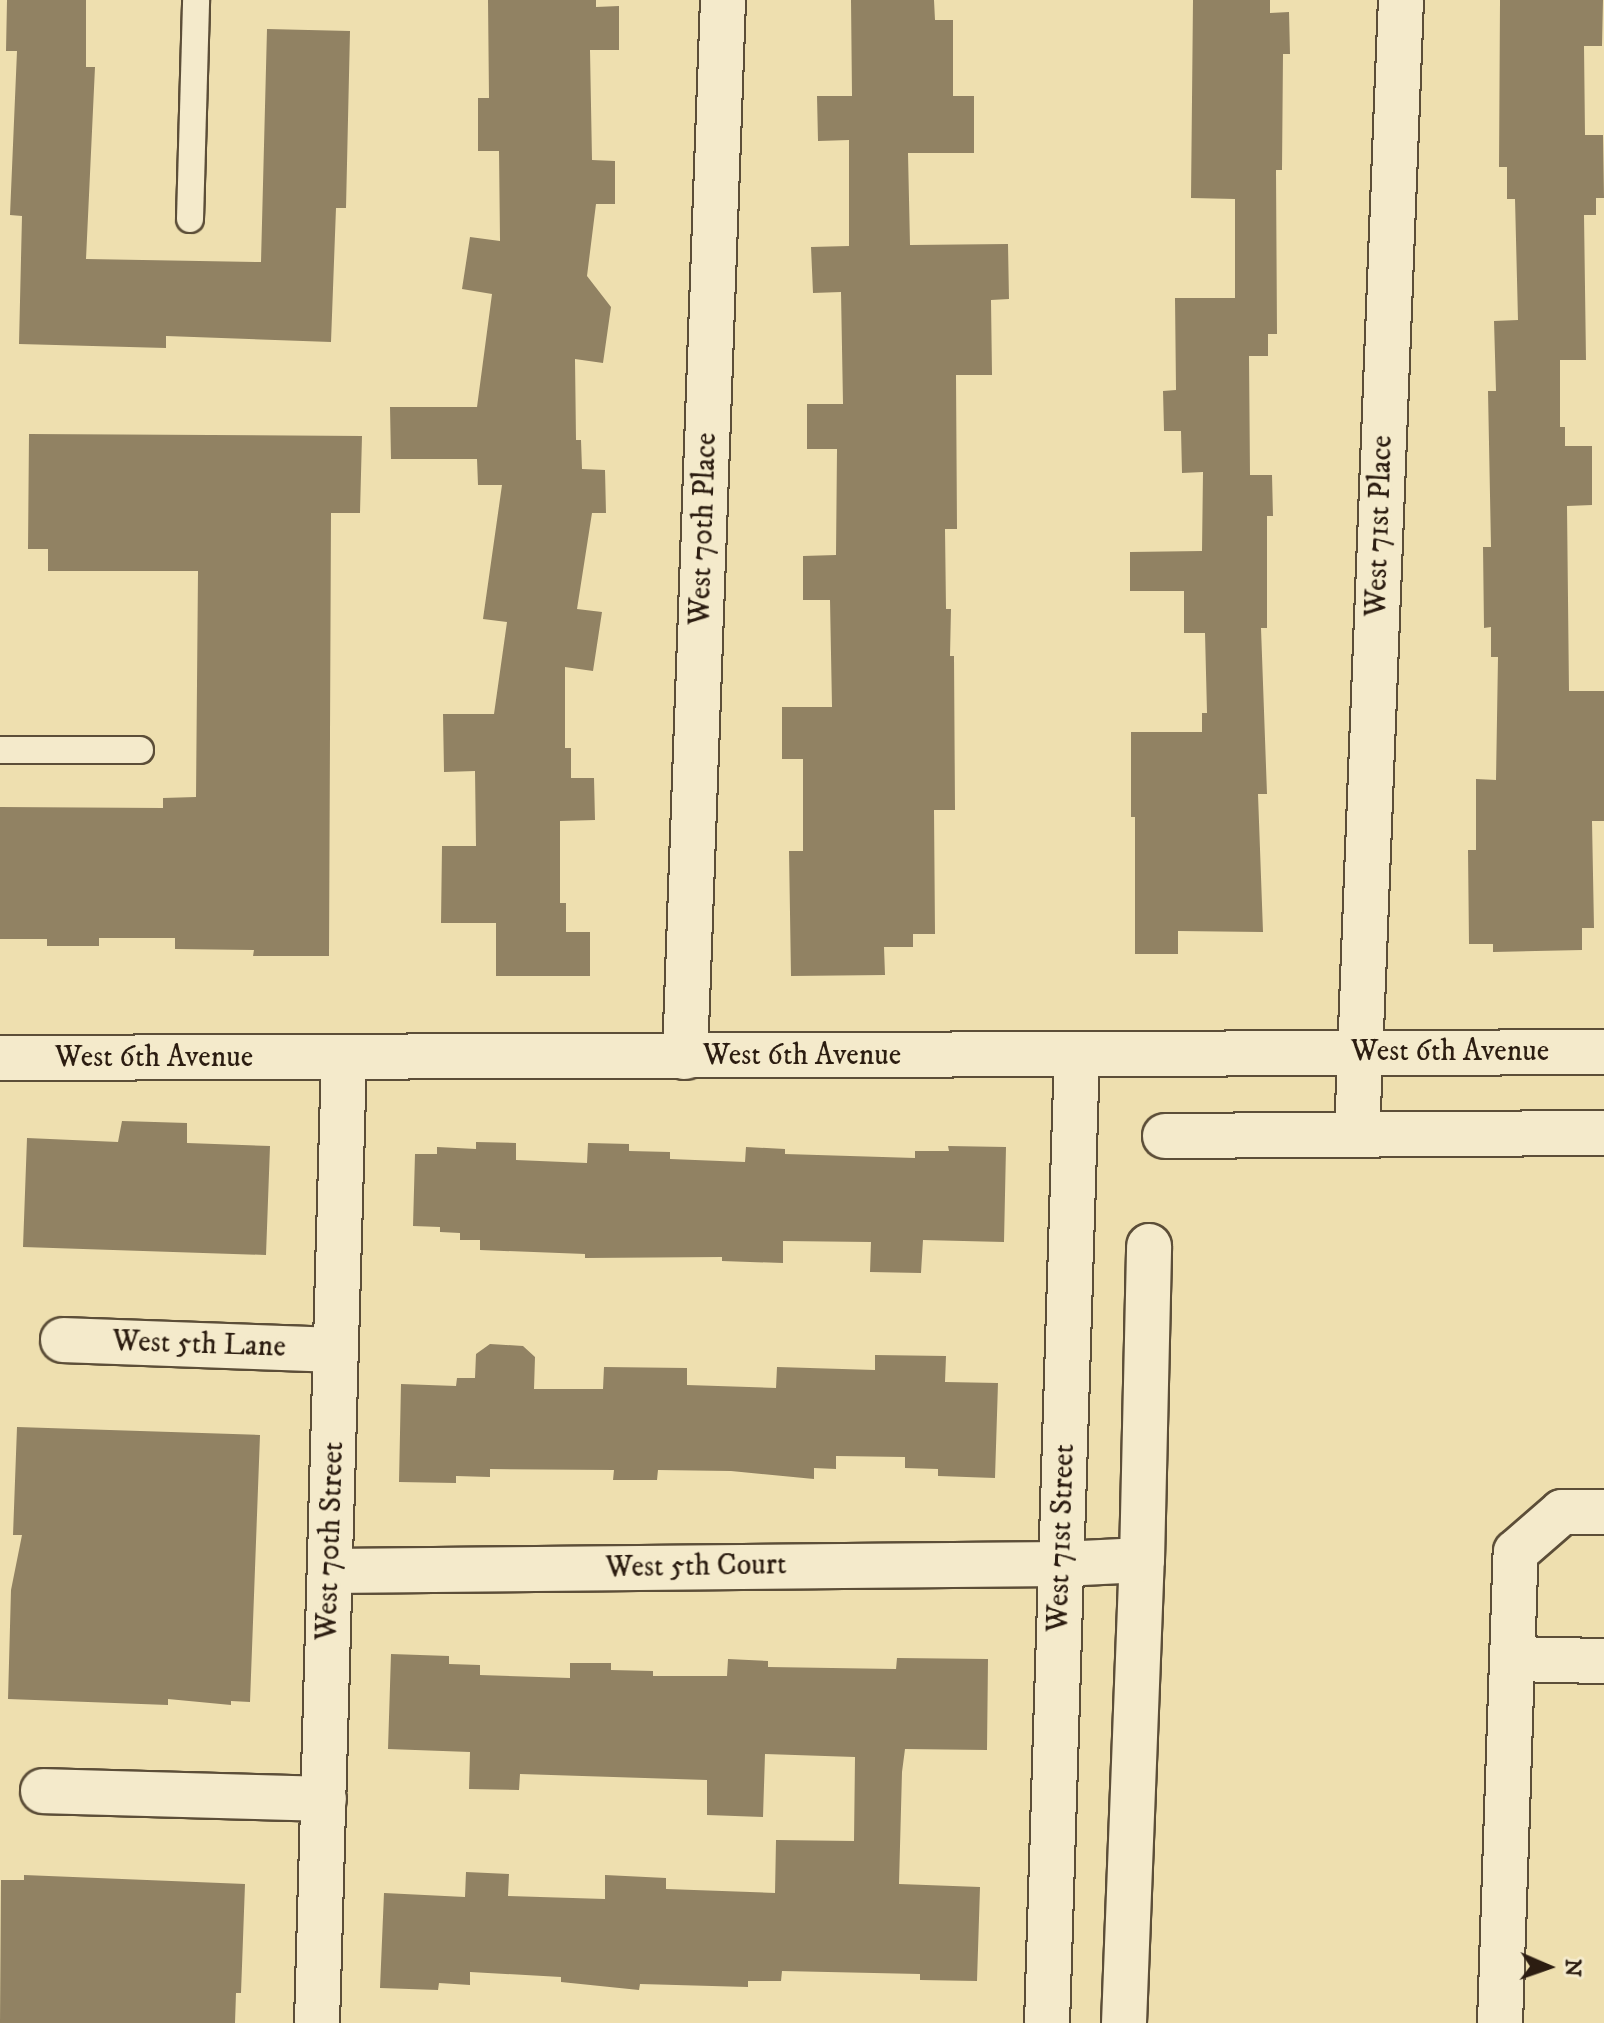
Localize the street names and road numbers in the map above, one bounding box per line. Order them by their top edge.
street label: West 70th Place [683,432,725,626]
street label: West 71st Place [1359,435,1401,617]
street label: West 6th Avenue [1351,1034,1549,1070]
street label: West 6th Avenue [703,1038,901,1074]
street label: West 6th Avenue [55,1040,253,1076]
street label: West 5th Lane [112,1324,286,1366]
street label: West 70th Street [310,1441,352,1641]
street label: West 71st Street [1041,1443,1083,1633]
street label: West 5th Court [605,1547,787,1587]

